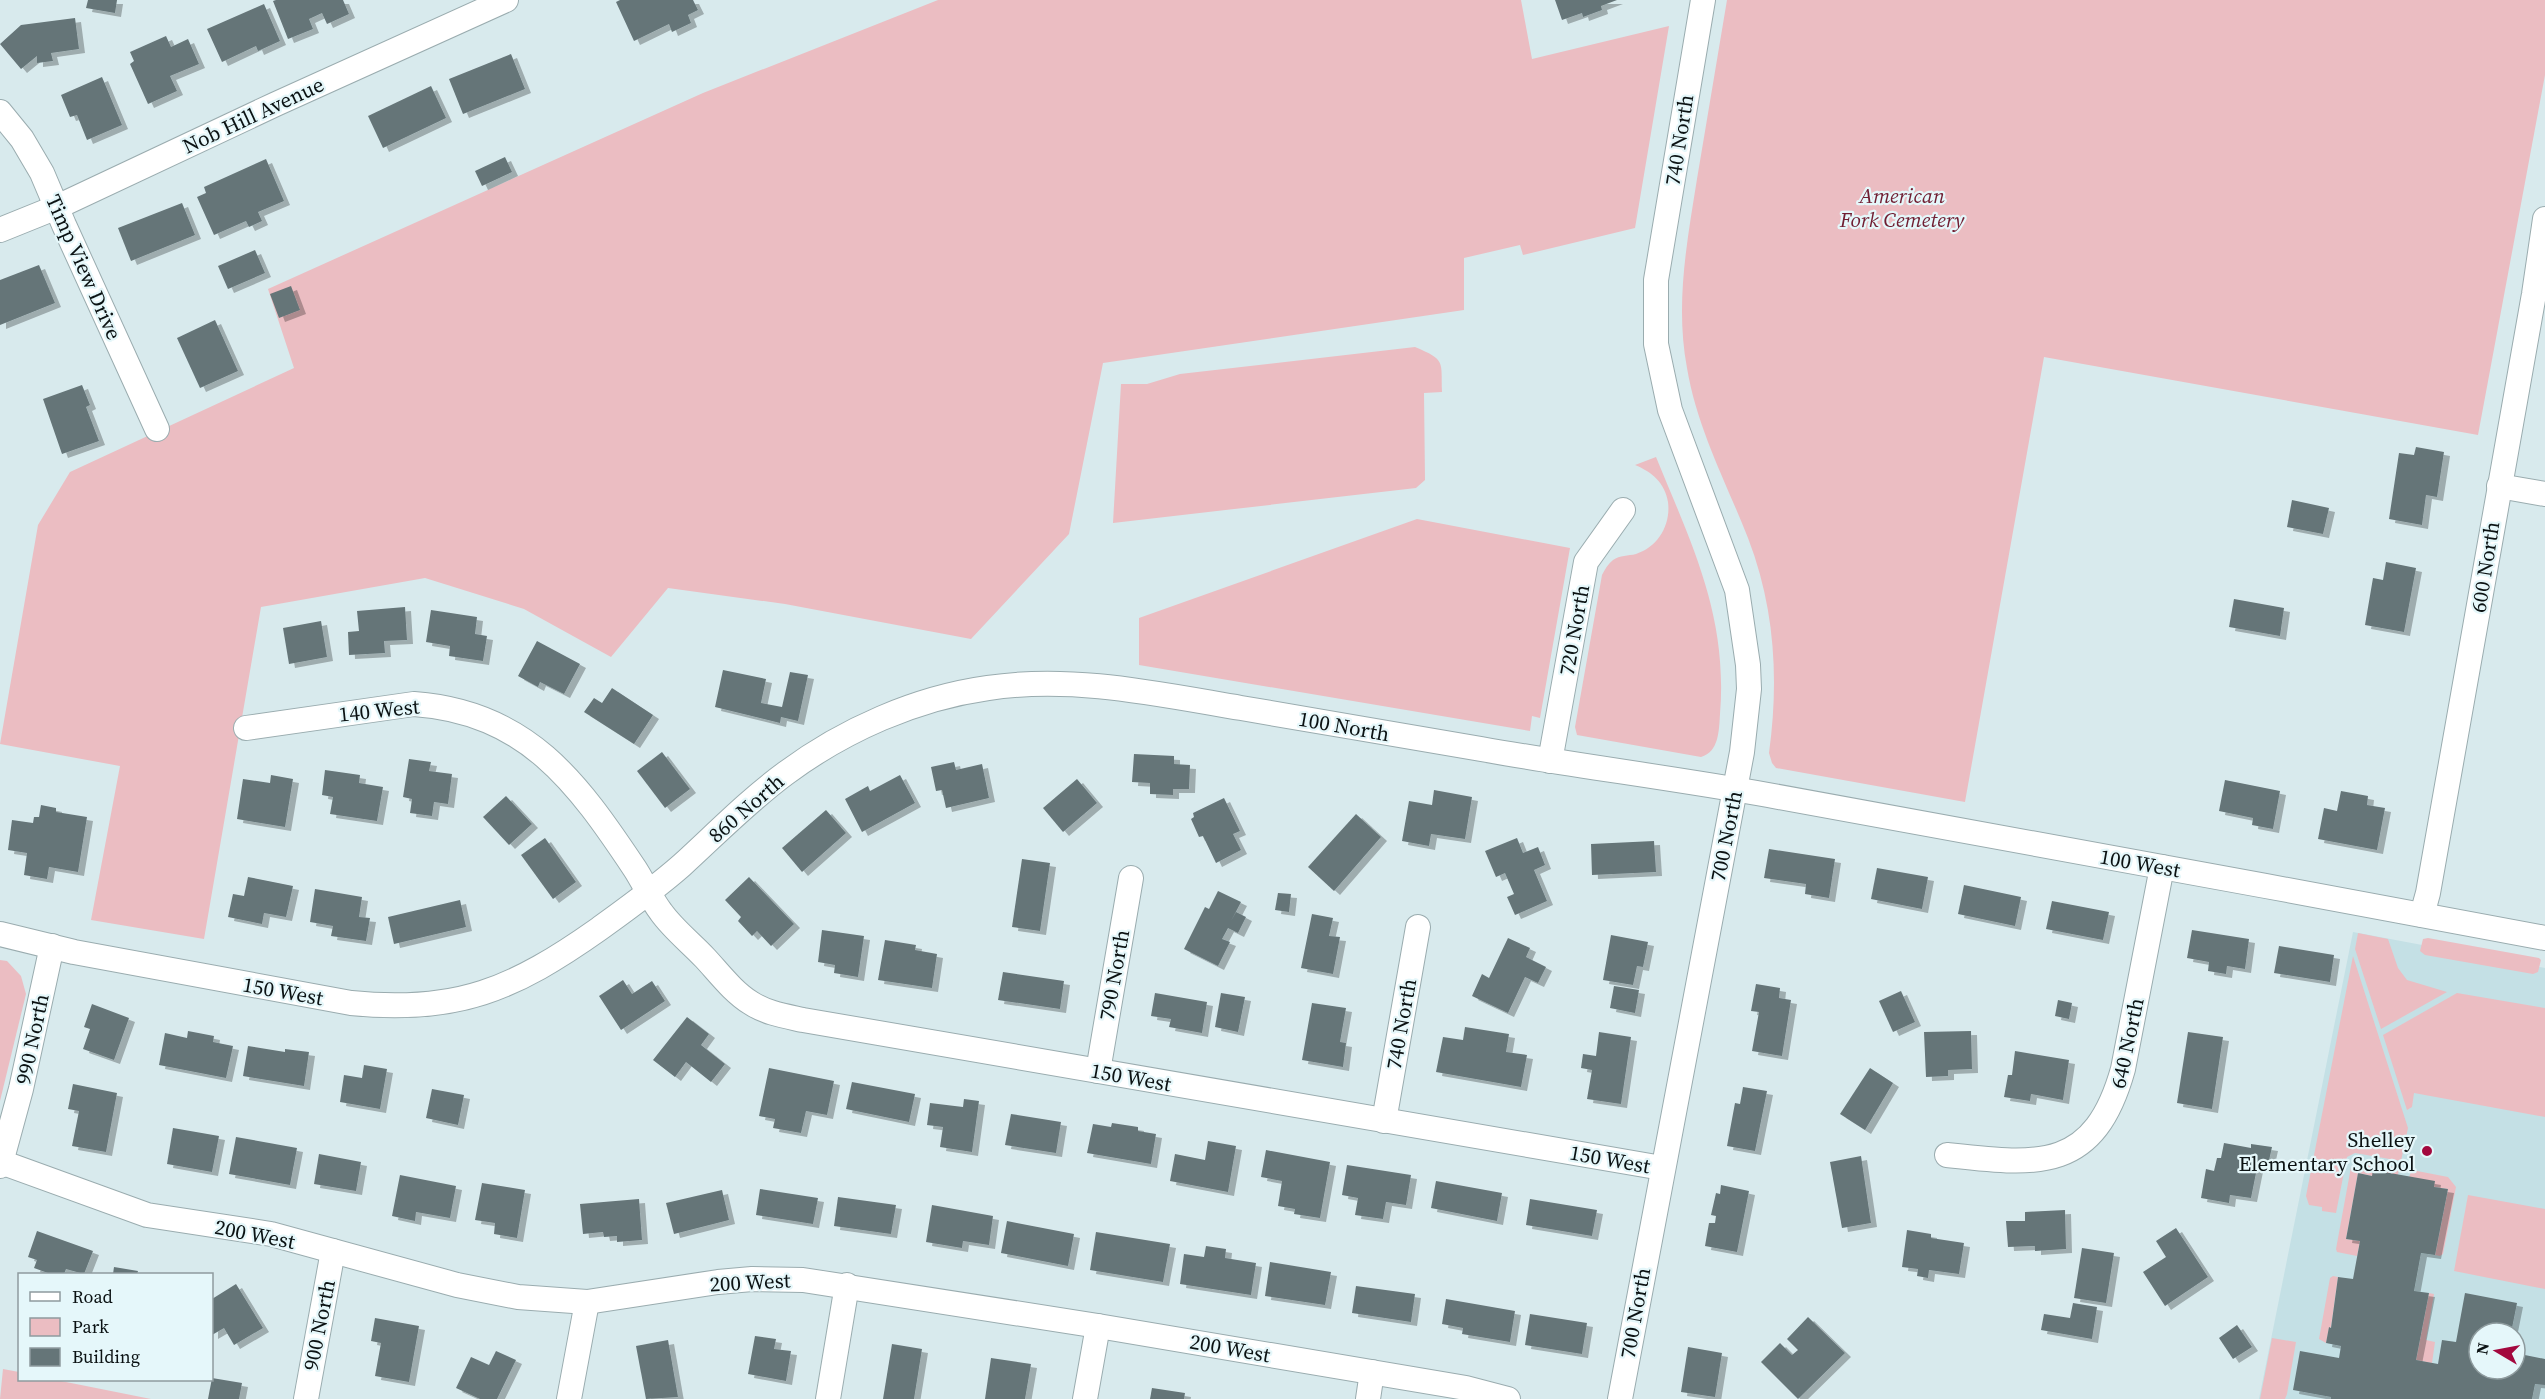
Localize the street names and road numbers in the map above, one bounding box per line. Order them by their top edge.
street label: Nob Hill Avenue [178,70,328,160]
street label: 740 North [1657,92,1701,188]
street label: Timp View Drive [39,190,129,344]
street label: 600 North [2463,519,2507,615]
street label: 720 North [1552,582,1596,678]
street label: 140 West [337,691,421,729]
street label: 100 North [1296,704,1392,748]
street label: 860 North [702,767,790,849]
street label: 700 North [1703,788,1749,884]
street label: 100 West [2098,842,2183,884]
street label: 790 North [1092,927,1136,1023]
street label: 150 West [241,970,326,1012]
street label: 740 North [1379,976,1423,1072]
street label: 990 North [8,991,56,1087]
street label: 640 North [2103,995,2151,1091]
street label: 150 West [1089,1056,1174,1098]
street label: 150 West [1568,1138,1653,1180]
street label: 200 West [212,1212,298,1256]
street label: 200 West [709,1265,791,1299]
street label: 700 North [1613,1265,1657,1361]
street label: 900 North [296,1277,342,1373]
street label: 200 West [1188,1327,1273,1369]

